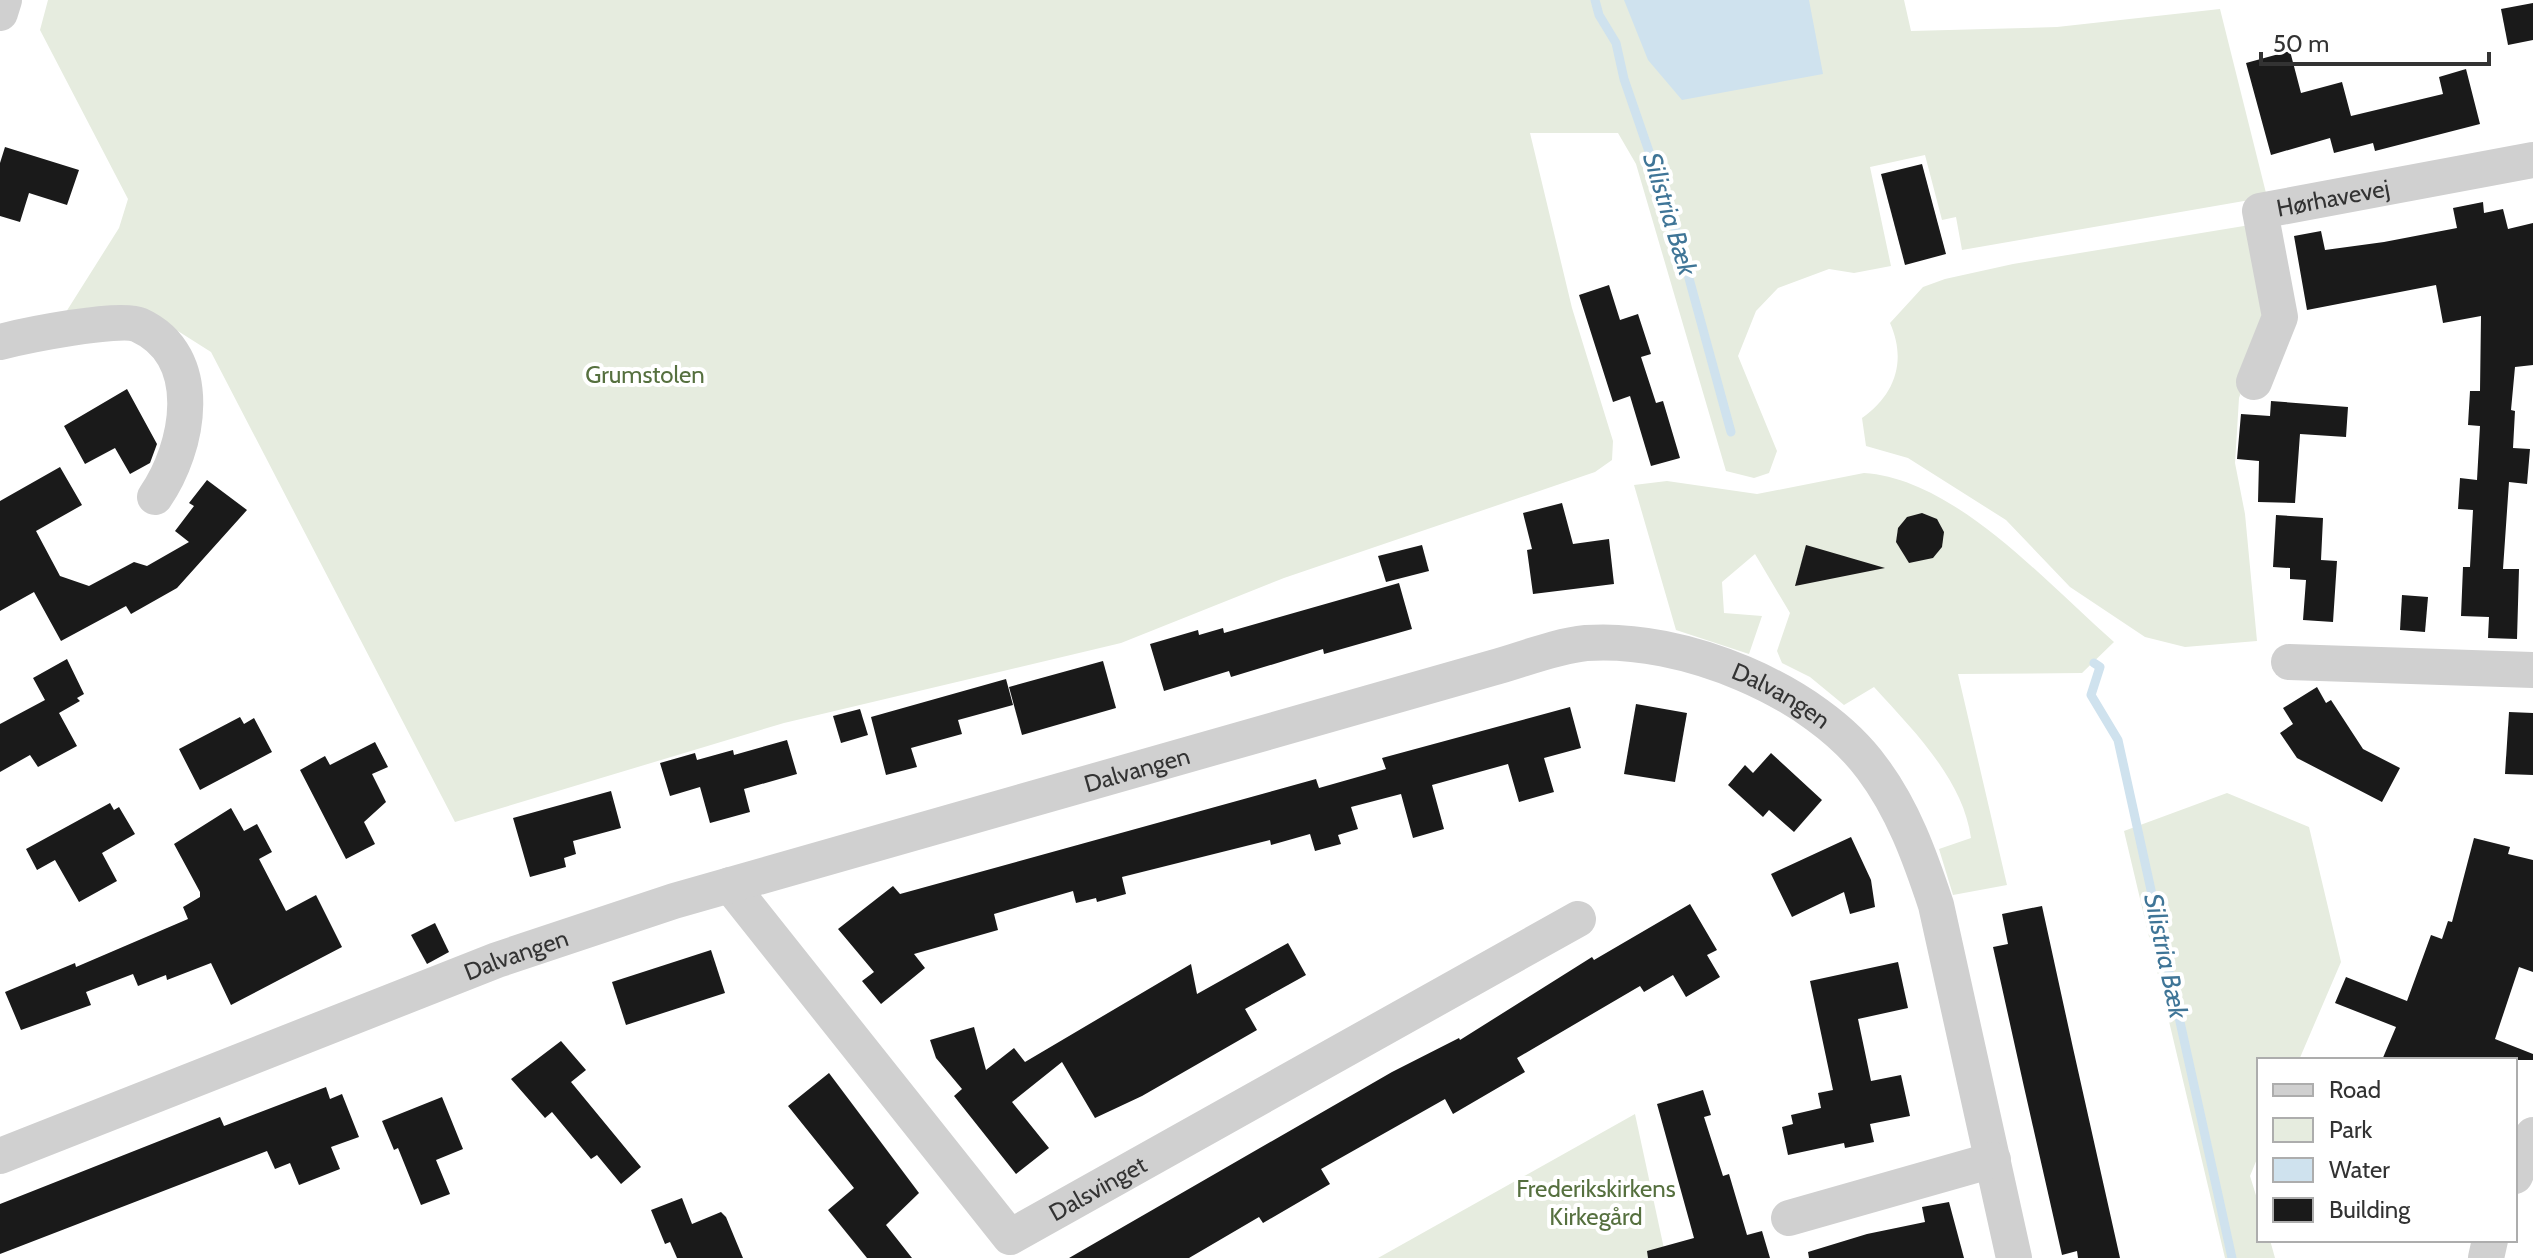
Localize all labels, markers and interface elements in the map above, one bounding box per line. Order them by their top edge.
scale bar [2261,16,2489,66]
text: 50 m [2273,29,2329,58]
water label: Silistria Bæk [1636,149,1704,280]
street label: Hørhavevej [2274,173,2392,222]
park label: Grumstolen [585,360,705,389]
street label: Dalvangen [1728,656,1836,734]
street label: Dalvangen [1081,740,1193,798]
water label: Silistria Bæk [2137,891,2195,1022]
street label: Dalvangen [460,923,572,986]
legend [2257,1058,2517,1242]
text: Road [2329,1075,2381,1104]
text: Park [2329,1115,2372,1144]
street label: Dalsvinget [1044,1149,1151,1227]
text: Water [2329,1155,2390,1184]
park label: Frederikskirkens Kirkegård [1516,1174,1676,1231]
text: Building [2329,1195,2411,1224]

